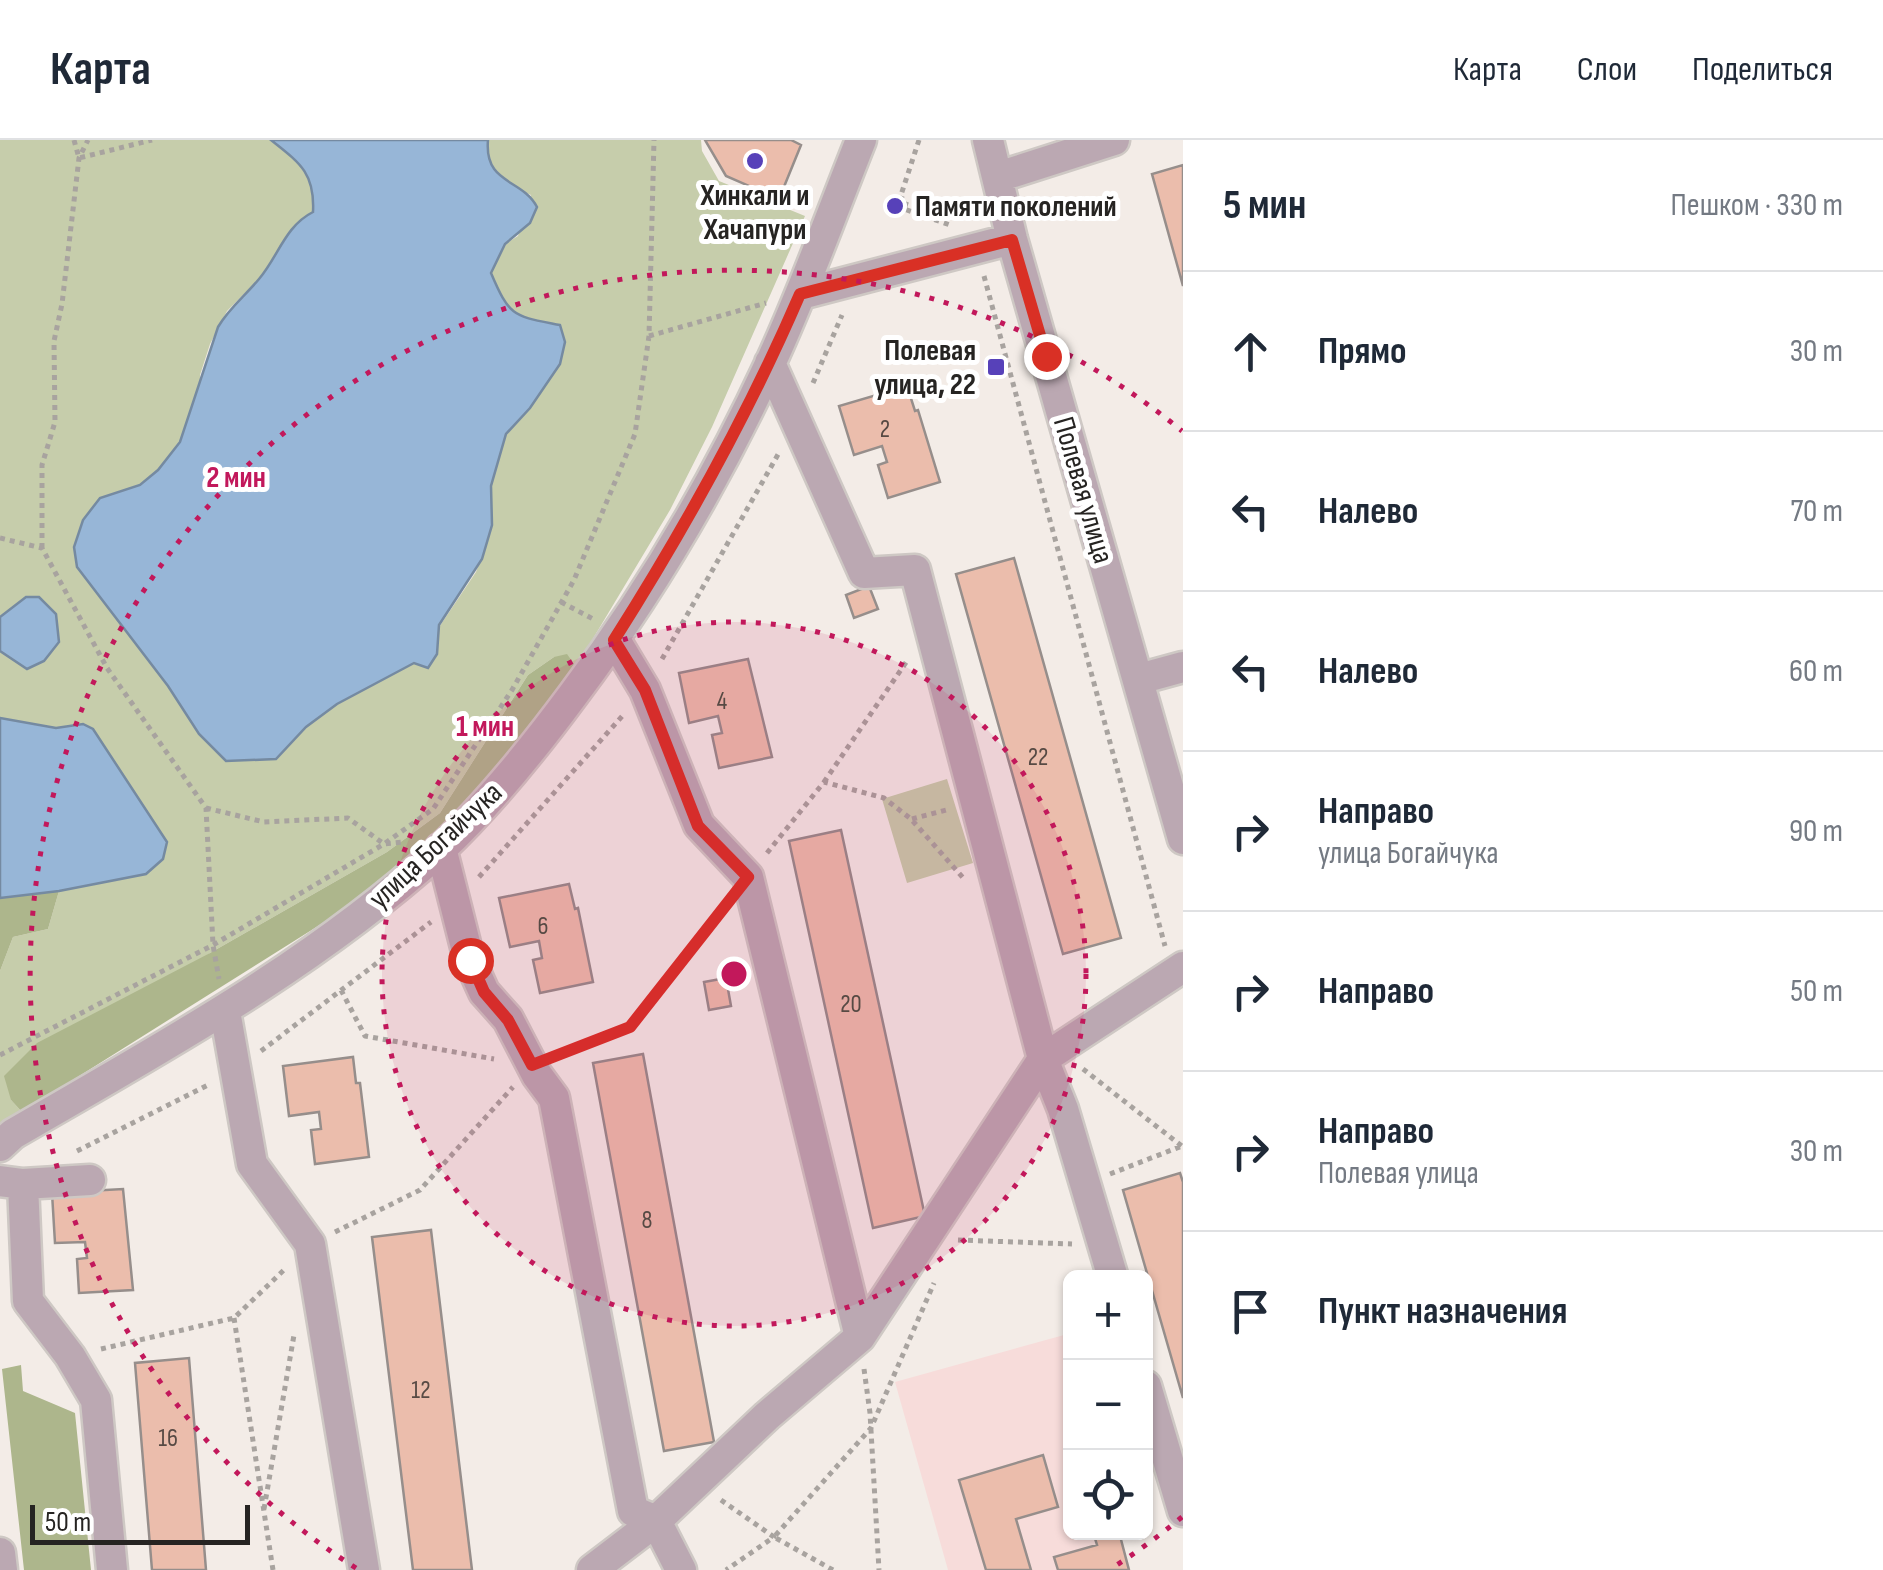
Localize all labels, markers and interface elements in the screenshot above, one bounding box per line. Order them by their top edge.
text: Карта [50,41,151,98]
text: Карта [1453,48,1522,91]
text: Слои [1577,48,1637,91]
text: Поделиться [1692,48,1833,91]
marker: Хинкали и Хачапури [744,150,766,172]
place label: Хинкали и Хачапури [700,178,809,248]
text: 5 мин [1223,180,1306,231]
text: Пешком · 330 m [1671,186,1843,225]
place label: Памяти поколений [915,189,1117,225]
marker: Памяти поколений [884,195,906,217]
icon: ahead [1223,324,1278,379]
text: Прямо [1318,329,1407,374]
text: 30 m [1790,332,1843,371]
place label: Полевая улица, 22 [874,333,976,403]
route end [1024,334,1070,380]
marker: Полевая улица, 22 [985,356,1007,378]
street label: Полевая улица [1045,413,1121,568]
house number: 2 [880,414,890,445]
text: 2 мин [206,460,266,496]
icon: left [1223,484,1278,539]
text: Налево [1318,489,1418,534]
text: 70 m [1790,492,1843,531]
icon: left [1223,644,1278,699]
text: Налево [1318,649,1418,694]
text: 60 m [1789,652,1843,691]
house number: 4 [717,686,727,717]
text: 1 мин [456,709,514,745]
house number: 22 [1028,742,1048,773]
street label: улица Богайчука [361,775,510,917]
text: Направо [1318,789,1434,834]
icon: right [1223,804,1278,859]
text: 90 m [1789,812,1843,851]
text: улица Богайчука [1318,834,1499,873]
house number: 6 [538,911,548,942]
route start [448,938,494,984]
centre of rings [716,956,752,992]
icon: right [1223,964,1278,1019]
text: Направо [1318,969,1434,1014]
text: 50 m [1790,972,1843,1011]
house number: 20 [840,989,862,1020]
text: Направо [1318,1109,1434,1154]
icon: right [1223,1124,1278,1179]
text: 30 m [1790,1132,1843,1171]
text: Полевая улица [1318,1154,1479,1193]
house number: 8 [642,1205,652,1236]
map controls [1063,1270,1153,1540]
button: + [1063,1270,1153,1360]
icon: arrive [1223,1284,1278,1339]
text: Пункт назначения [1318,1289,1567,1334]
button: − [1063,1360,1153,1450]
house number: 12 [411,1375,431,1406]
house number: 16 [158,1423,178,1454]
button: locate [1063,1450,1153,1540]
scale bar [30,1500,250,1544]
text: 50 m [45,1506,91,1539]

